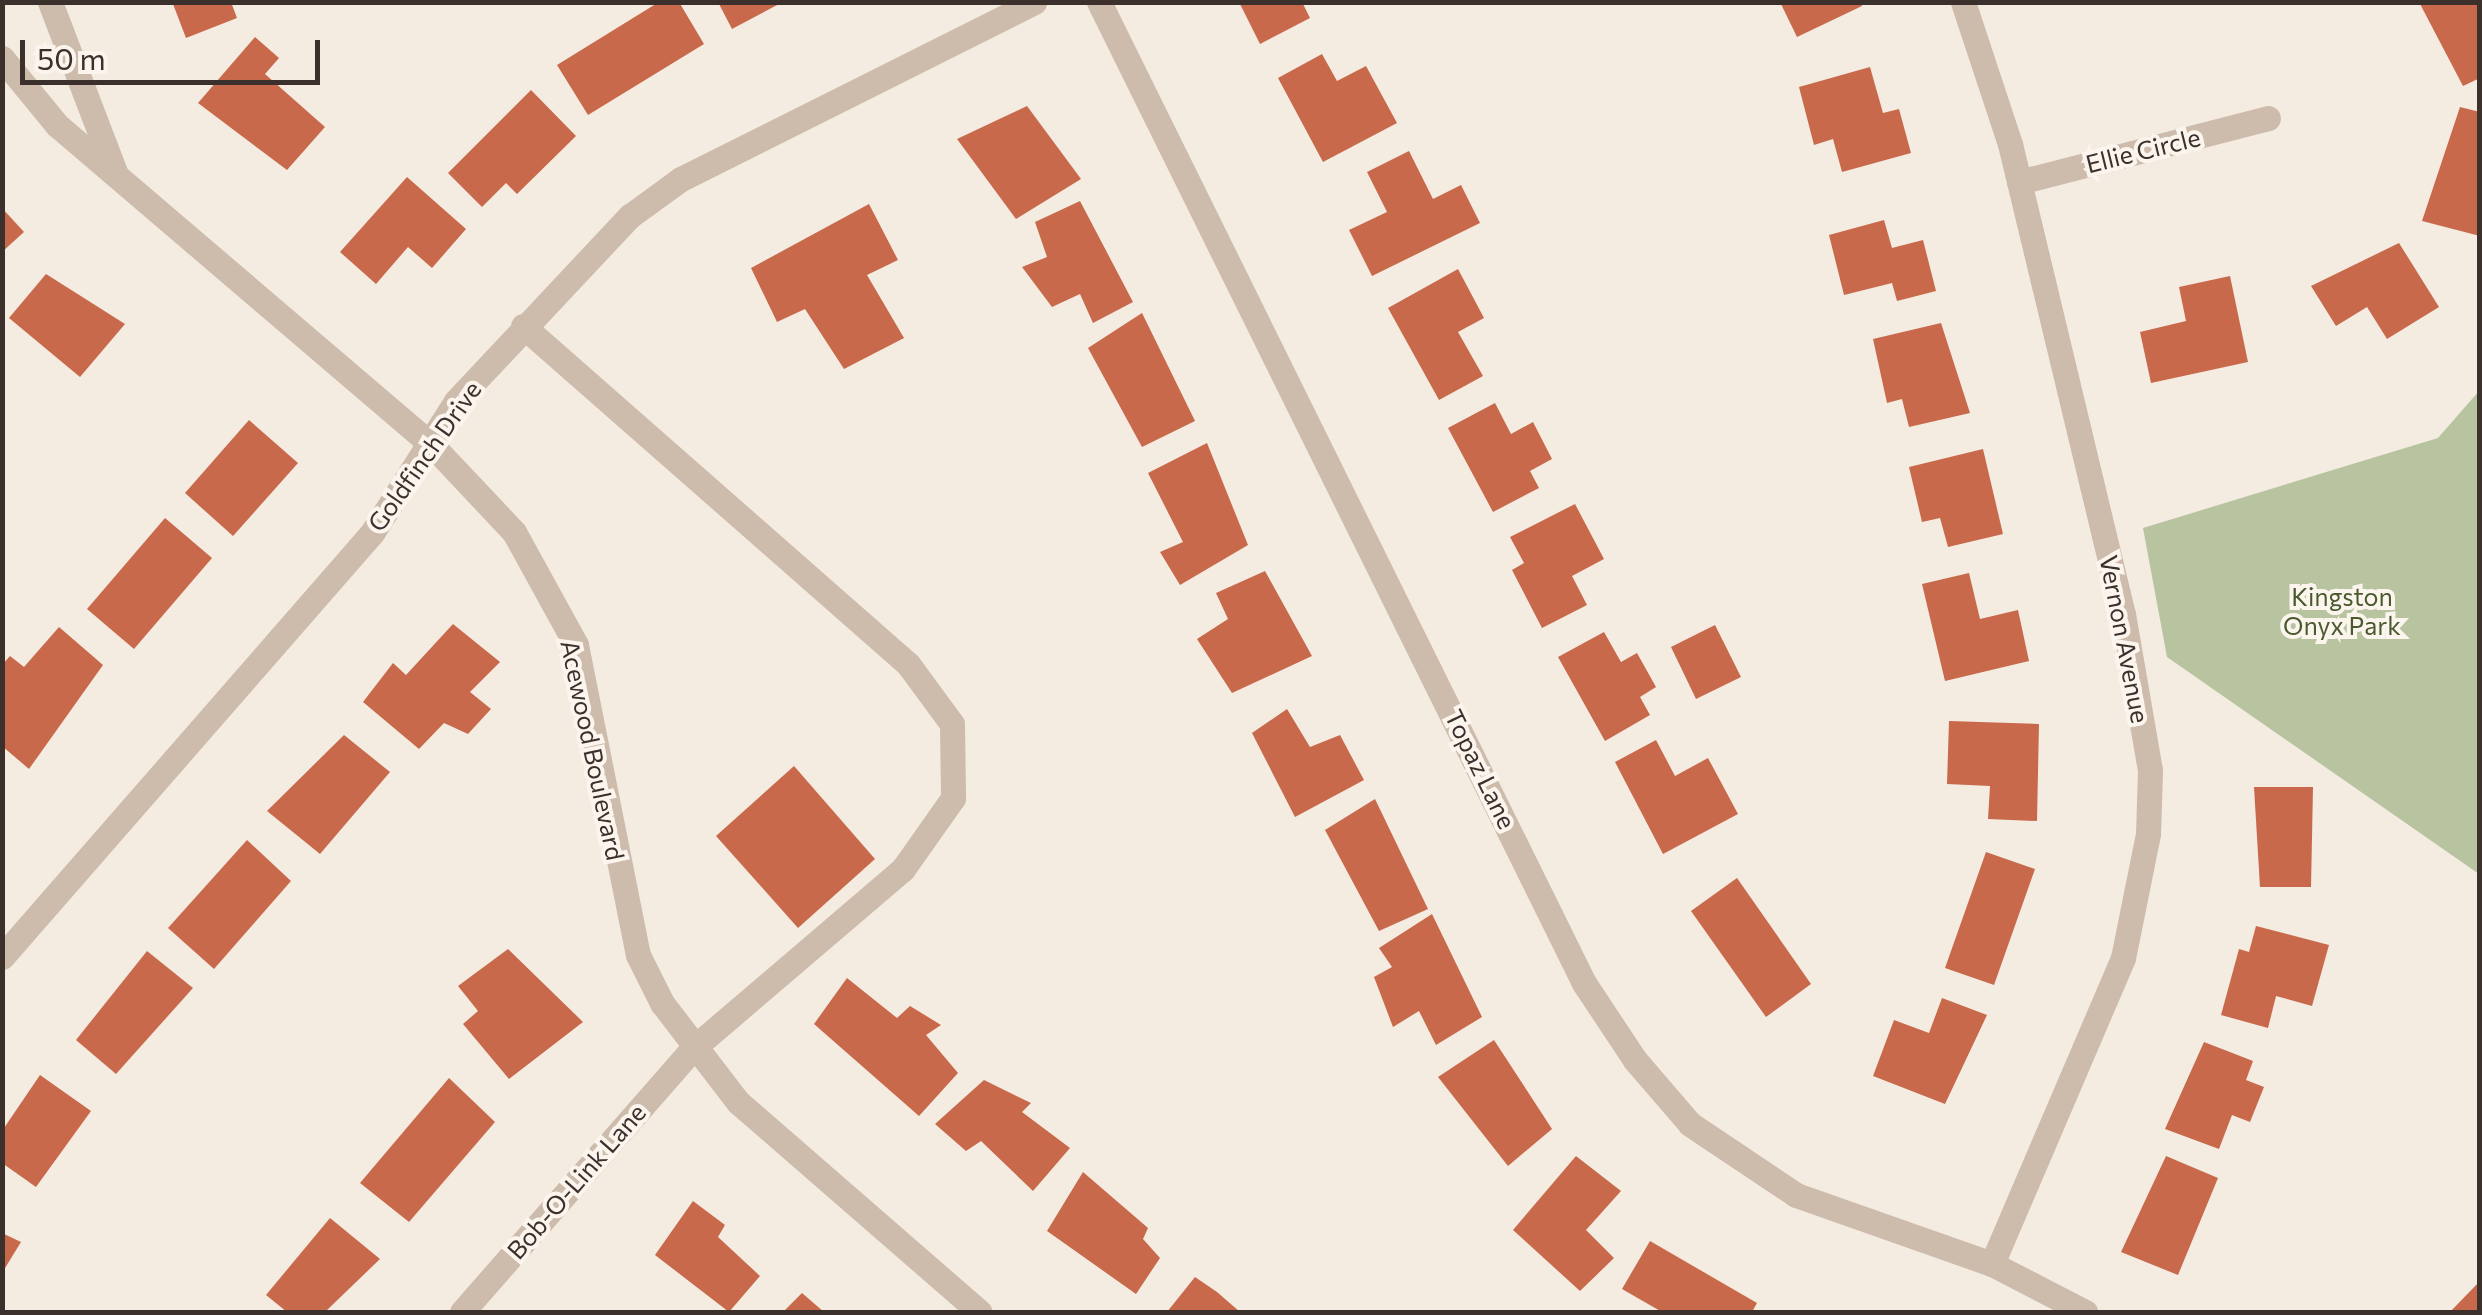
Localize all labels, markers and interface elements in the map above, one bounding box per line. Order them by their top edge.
scale bar [25,20,325,82]
text: 50 m [37,39,106,76]
street label: Ellie Circle [2083,121,2203,179]
street label: Goldfinch Drive [361,375,487,537]
street label: Vernon Avenue [2094,553,2156,725]
park label: Kingston Onyx Park [2283,582,2401,641]
street label: Acewood Boulevard [555,637,631,863]
street label: Topaz Lane [1439,704,1523,834]
street label: Bob-O-Link Lane [500,1097,652,1265]

